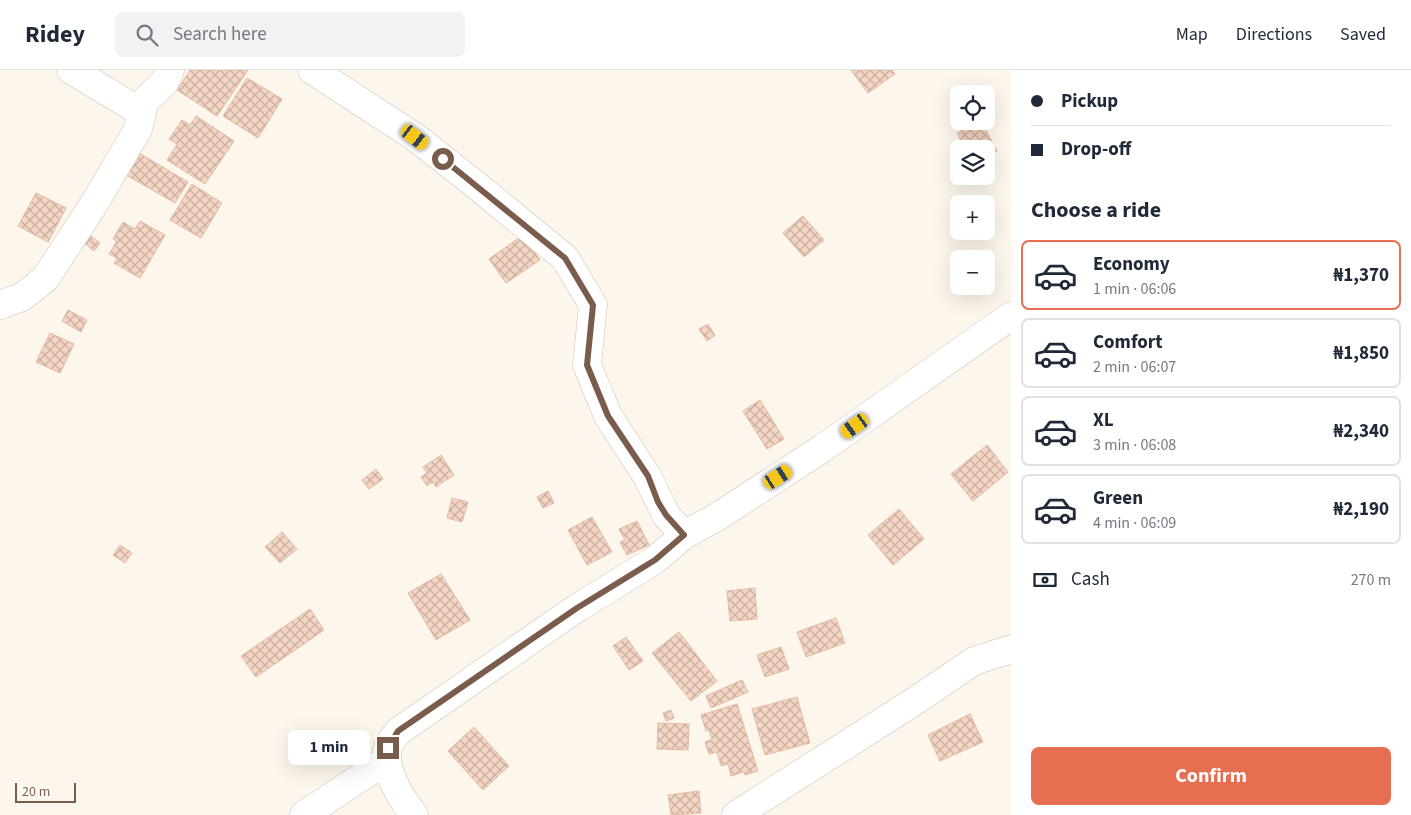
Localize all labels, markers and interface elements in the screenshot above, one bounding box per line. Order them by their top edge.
search box [115,12,465,57]
text: Ridey [25,17,85,52]
icon: search [133,21,161,49]
text: Search here [173,21,267,48]
text: Map [1176,22,1208,47]
text: Directions [1236,22,1312,47]
text: Saved [1340,22,1386,47]
map controls [950,85,995,295]
button: locate [950,85,995,130]
text: Pickup [1061,88,1118,115]
car [398,122,431,152]
text: Drop-off [1061,136,1131,163]
button: layers [950,140,995,185]
route start [432,148,454,170]
text: Choose a ride [1031,194,1161,226]
button: + [950,195,995,240]
button: − [950,250,995,295]
text: Economy [1093,251,1170,278]
icon: car [1033,253,1078,298]
text: ₦1,370 [1333,262,1389,289]
text: 1 min · 06:06 [1093,278,1176,300]
text: Comfort [1093,329,1163,356]
icon: car [1033,331,1078,376]
text: ₦1,850 [1333,340,1389,367]
text: 2 min · 06:07 [1093,356,1176,378]
text: XL [1093,407,1114,434]
icon: car [1033,409,1078,454]
car [838,411,871,441]
text: ₦2,340 [1333,418,1389,445]
text: 3 min · 06:08 [1093,434,1176,456]
car [761,463,794,491]
text: Green [1093,485,1143,512]
icon: car [1033,487,1078,532]
text: ₦2,190 [1333,496,1389,523]
text: 4 min · 06:09 [1093,512,1176,534]
icon: cash [1031,566,1059,594]
text: Cash [1071,566,1110,593]
text: 270 m [1351,569,1391,591]
callout: 1 min [288,730,370,766]
text: 1 min [310,736,348,758]
route end [377,737,399,759]
button: Confirm [1031,747,1391,805]
scale bar [15,780,76,803]
text: 20 m [22,782,50,802]

